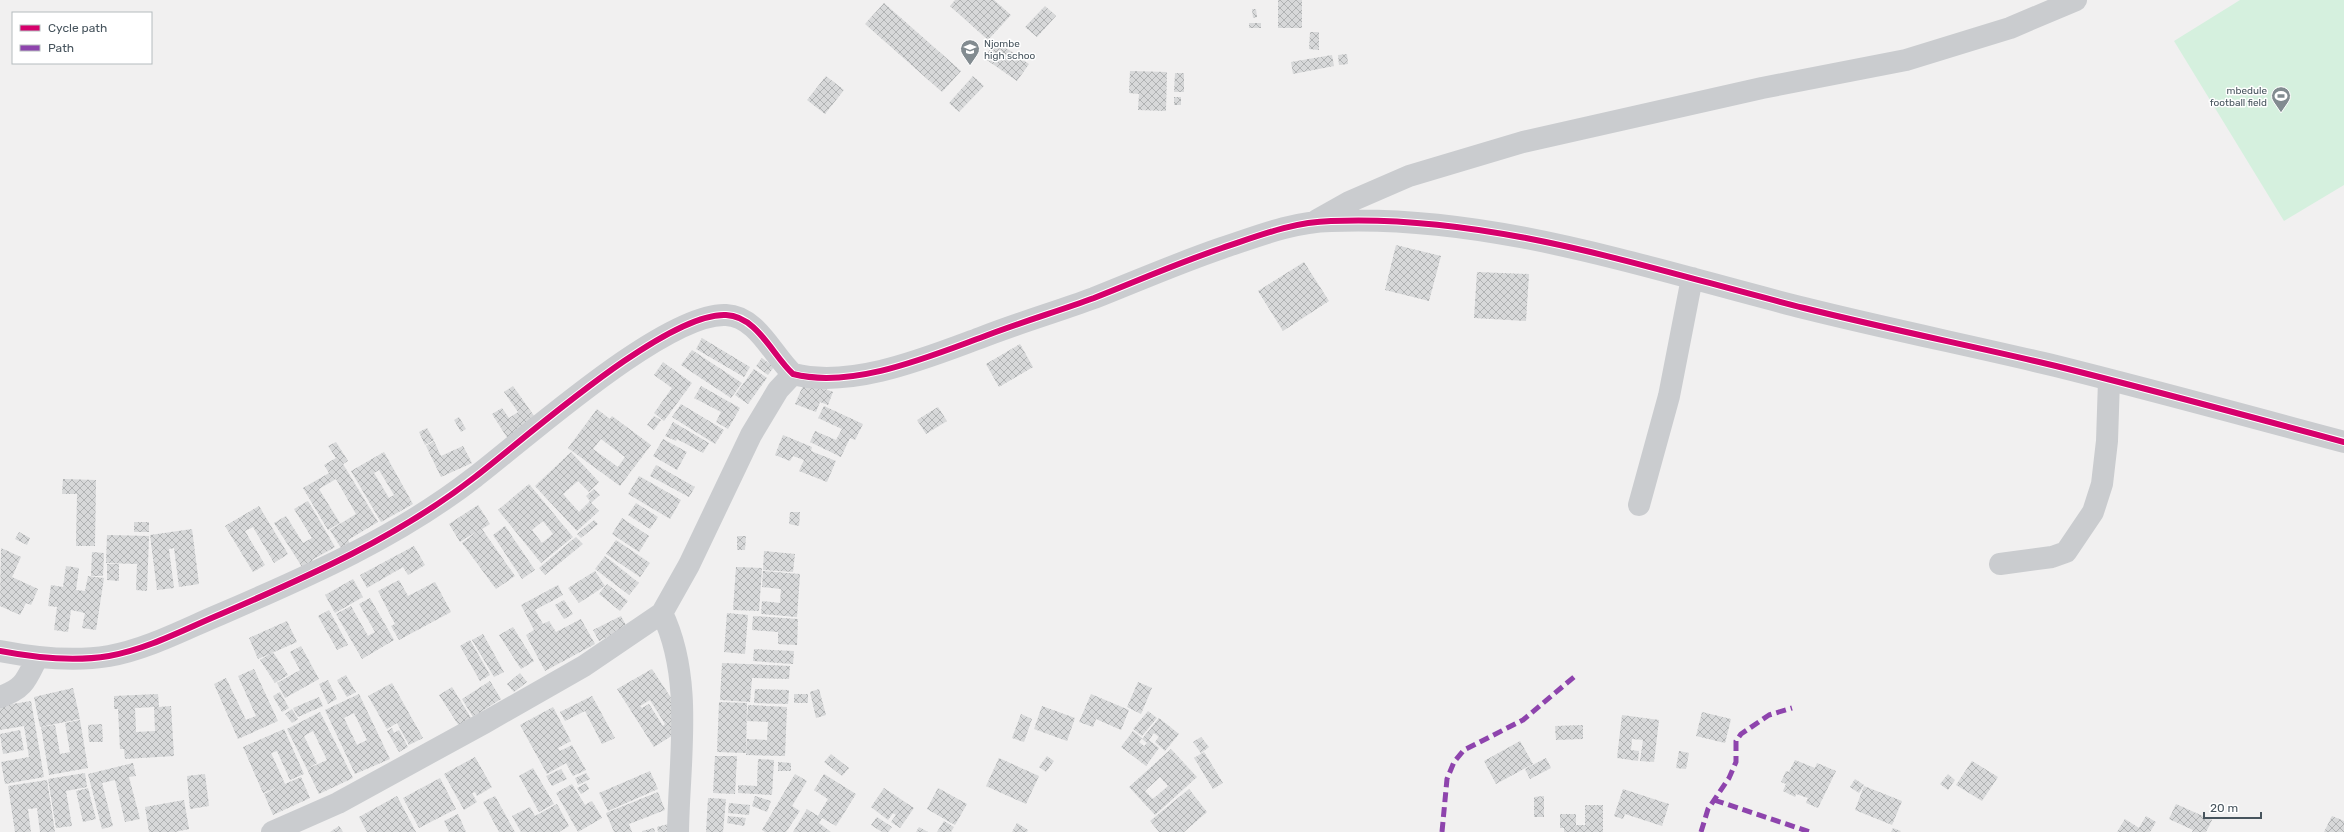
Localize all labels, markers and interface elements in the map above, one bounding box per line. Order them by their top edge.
legend [12,12,152,64]
text: Cycle path [48,21,107,35]
school or university icon: Njombe high schoo [959,38,981,66]
place label: Njombe high schoo [984,38,1035,62]
text: Path [48,41,74,55]
place label: mbedule football field [2210,85,2267,109]
sports icon: mbedule football field [2270,85,2292,113]
scale bar [2204,794,2261,820]
text: 20 m [2210,801,2238,815]

